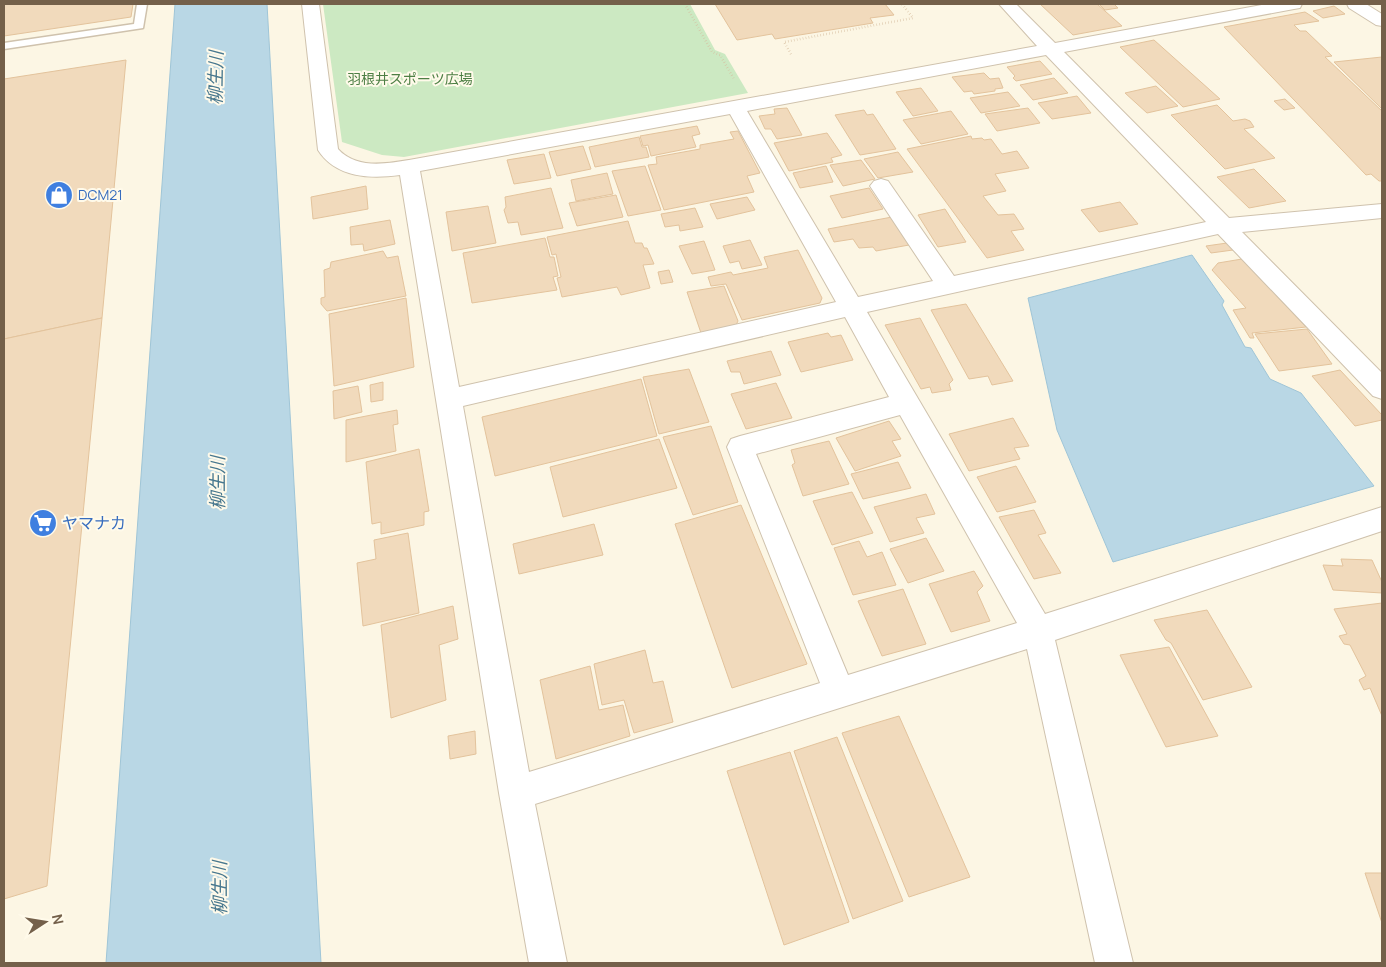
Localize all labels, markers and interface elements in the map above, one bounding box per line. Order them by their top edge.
water label: 柳生川 [203,49,228,105]
park label: 羽根井スポーツ広場 [347,69,473,88]
shop icon: DCM21 [44,180,74,210]
place label: DCM21 [78,185,123,204]
water label: 柳生川 [205,454,229,510]
supermarket icon: ヤマナカ [28,508,58,538]
place label: ヤマナカ [62,512,126,534]
water label: 柳生川 [207,859,231,915]
north arrow [20,897,70,947]
text: N [48,912,69,926]

